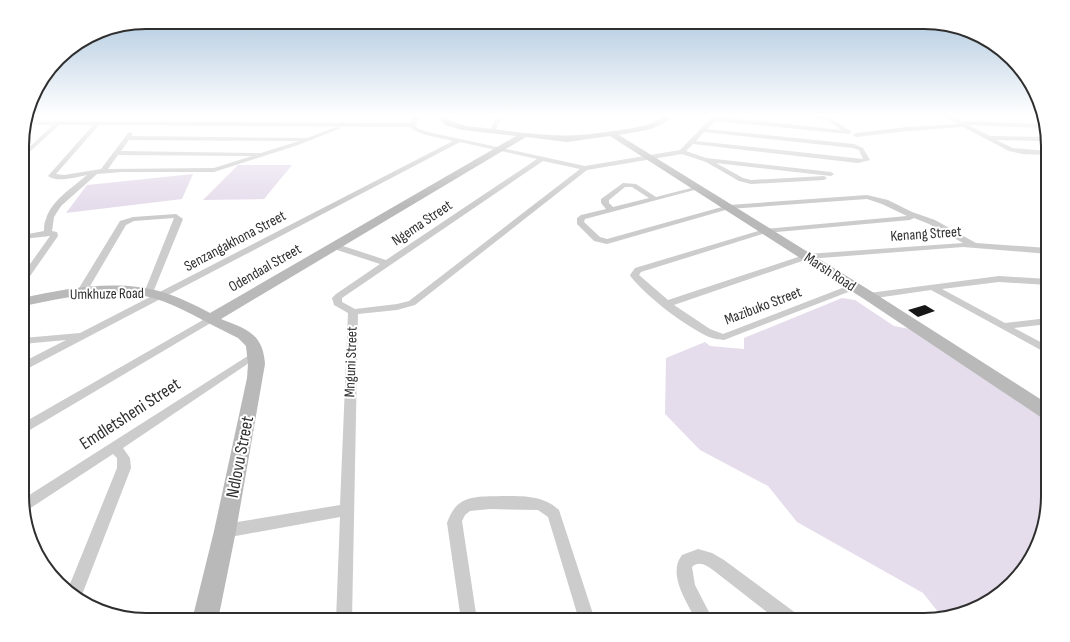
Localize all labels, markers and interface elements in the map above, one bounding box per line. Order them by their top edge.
street label: Ngema Street [388,196,456,250]
street label: Senzangakhona Street [181,206,290,276]
street label: Kenang Street [890,222,963,246]
street label: Odendaal Street [225,239,305,296]
street label: Marsh Road [801,248,859,296]
street label: Mazibuko Street [722,282,805,329]
street label: Umkhuze Road [70,284,144,304]
street label: Mnguni Street [340,326,362,398]
street label: Emdletsheni Street [76,373,185,454]
street label: Ndlovu Street [222,414,258,500]

